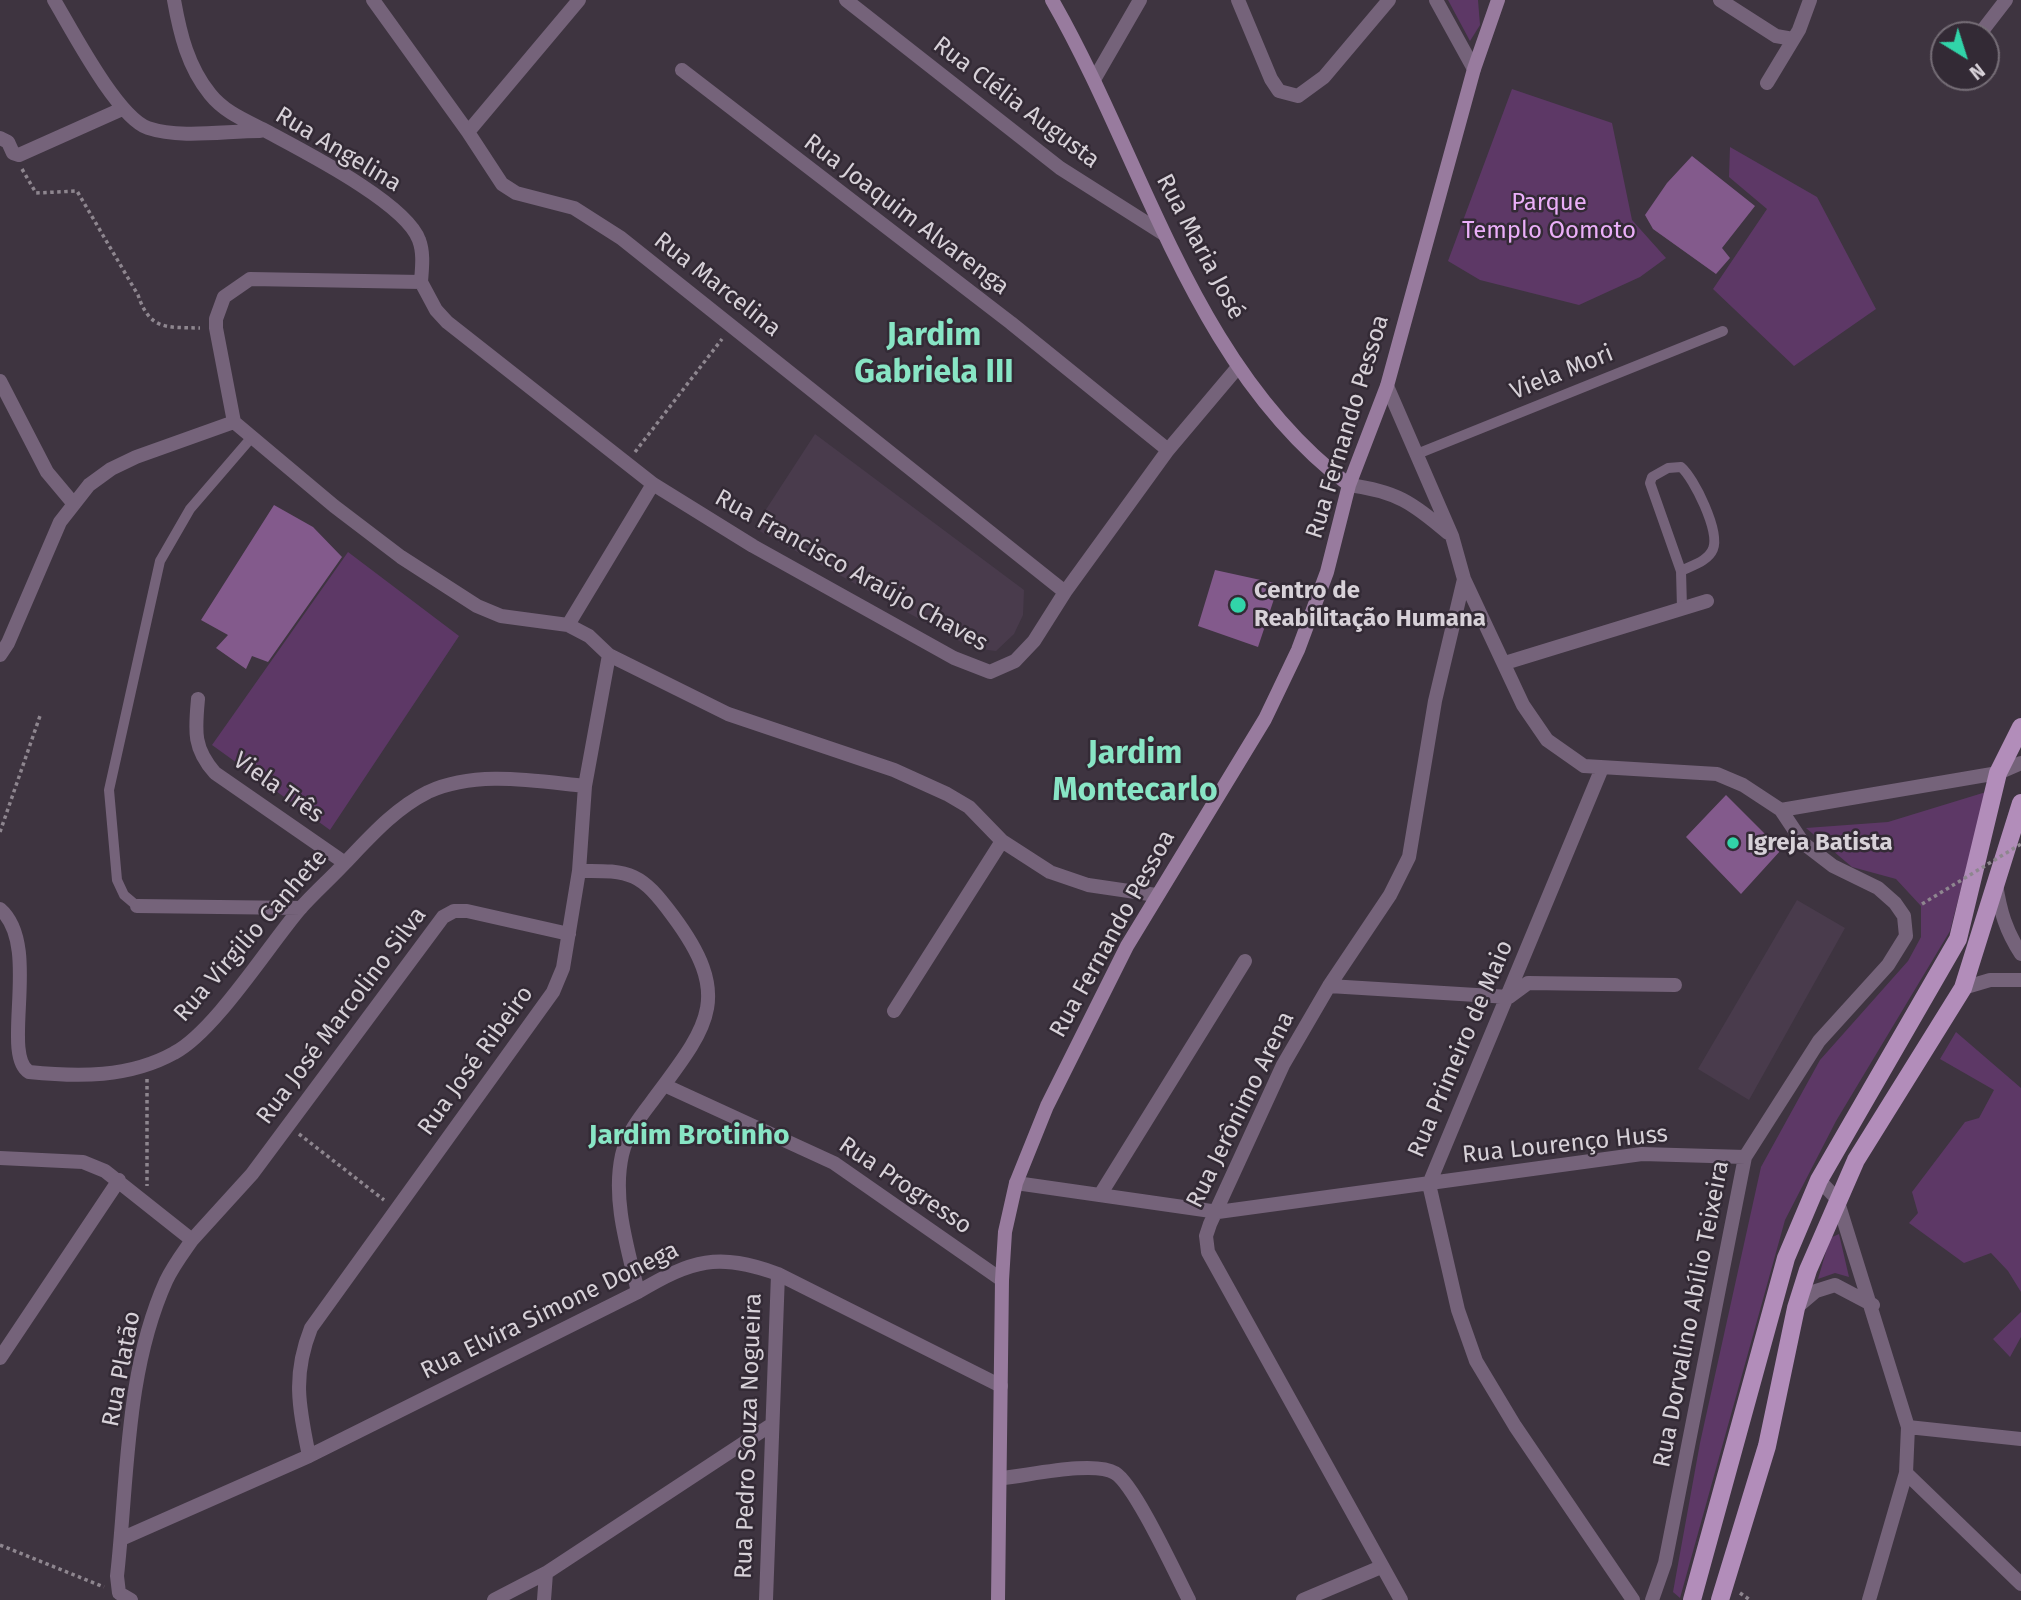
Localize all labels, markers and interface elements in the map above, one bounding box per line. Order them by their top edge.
north arrow [1930,21,2000,91]
street label: Rua Clélia Augusta [927,31,1105,175]
text: N [1965,58,1989,84]
street label: Rua Angelina [270,101,406,199]
street label: Rua Joaquim Alvarenga [798,128,1014,302]
street label: Rua Maria José [1150,169,1250,325]
park label: Parque Templo Oomoto [1462,189,1636,245]
street label: Rua Marcelina [648,227,786,343]
street label: Rua Fernando Pessoa [1300,312,1396,542]
district label: Jardim Gabriela III [854,317,1014,392]
street label: Viela Mori [1506,339,1618,407]
street label: Rua Francisco Araújo Chaves [710,484,992,658]
place label: Centro de Reabilitação Humana [1254,577,1486,633]
marker: Centro de Reabilitação Humana [1228,595,1248,615]
district label: Jardim Montecarlo [1052,735,1218,810]
street label: Viela Três [227,746,329,830]
street label: Rua Fernando Pessoa [1044,825,1182,1043]
place label: Igreja Batista [1747,829,1893,857]
marker: Igreja Batista [1725,835,1741,851]
street label: Rua Virgilio Canhete [168,844,334,1028]
street label: Rua José Marcolino Silva [251,902,433,1130]
street label: Rua Primeiro de Maio [1402,936,1520,1162]
street label: Rua José Ribeiro [412,981,540,1141]
street label: Rua Jerônimo Arena [1181,1007,1301,1213]
district label: Jardim Brotinho [589,1119,789,1153]
street label: Rua Lourenço Huss [1461,1120,1669,1170]
street label: Rua Progresso [833,1131,977,1241]
street label: Rua Dorvalino Abílio Teixeira [1648,1158,1736,1470]
street label: Rua Elvira Simone Donega [416,1236,684,1386]
street label: Rua Pedro Souza Nogueira [730,1293,768,1579]
street label: Rua Platão [97,1309,147,1429]

